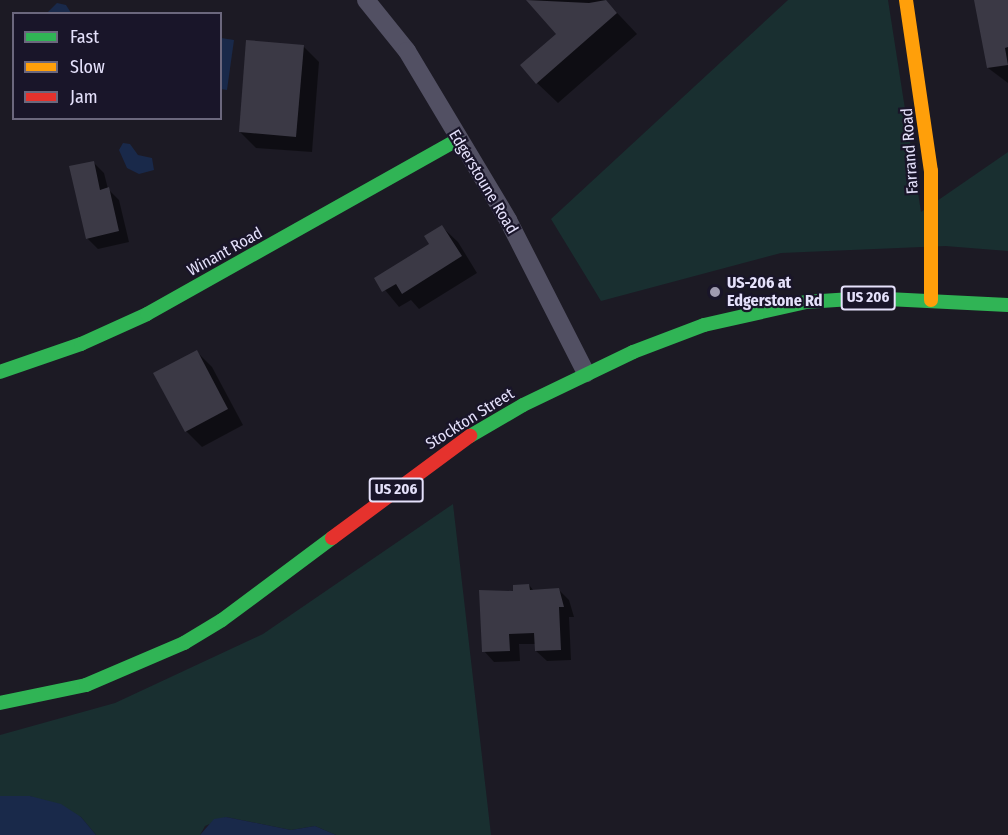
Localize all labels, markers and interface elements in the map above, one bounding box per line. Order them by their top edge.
legend [12,12,222,120]
text: Fast [70,26,99,48]
text: Slow [70,56,105,78]
text: Jam [70,86,98,108]
street label: Farrand Road [897,107,923,195]
street label: Edgerstoune Road [444,126,522,238]
street label: Winant Road [184,224,266,280]
place label: US-206 at Edgerstone Rd [727,273,823,311]
marker: US-206 at Edgerstone Rd [708,285,722,299]
road number: US 206 [840,286,896,310]
street label: Stockton Street [422,384,518,454]
road number: US 206 [368,478,424,502]

